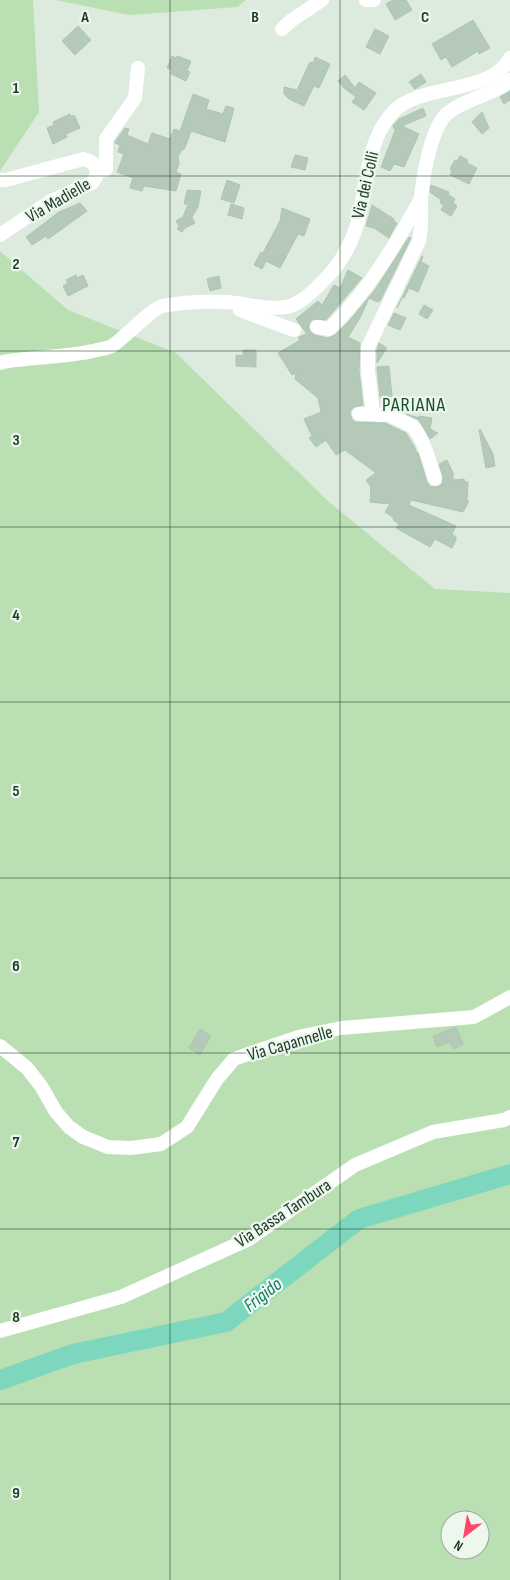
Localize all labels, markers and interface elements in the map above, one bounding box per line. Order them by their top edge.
text: A [80,8,89,27]
text: B [251,8,259,27]
text: C [421,8,429,27]
text: 1 [13,79,20,98]
street label: Via dei Colli [348,149,383,221]
street label: Via Madielle [22,174,94,227]
text: 2 [12,255,20,274]
district label: PARIANA [382,393,446,417]
text: 3 [12,431,20,450]
text: 4 [12,606,20,625]
text: 5 [12,782,20,801]
text: 6 [12,957,20,976]
street label: Via Capannelle [245,1021,335,1066]
text: 7 [13,1133,20,1152]
street label: Via Bassa Tambura [231,1175,335,1252]
water label: Frigido [239,1273,287,1317]
text: 8 [12,1308,20,1327]
text: 9 [12,1484,20,1503]
north arrow [440,1510,490,1560]
text: N [451,1537,466,1555]

